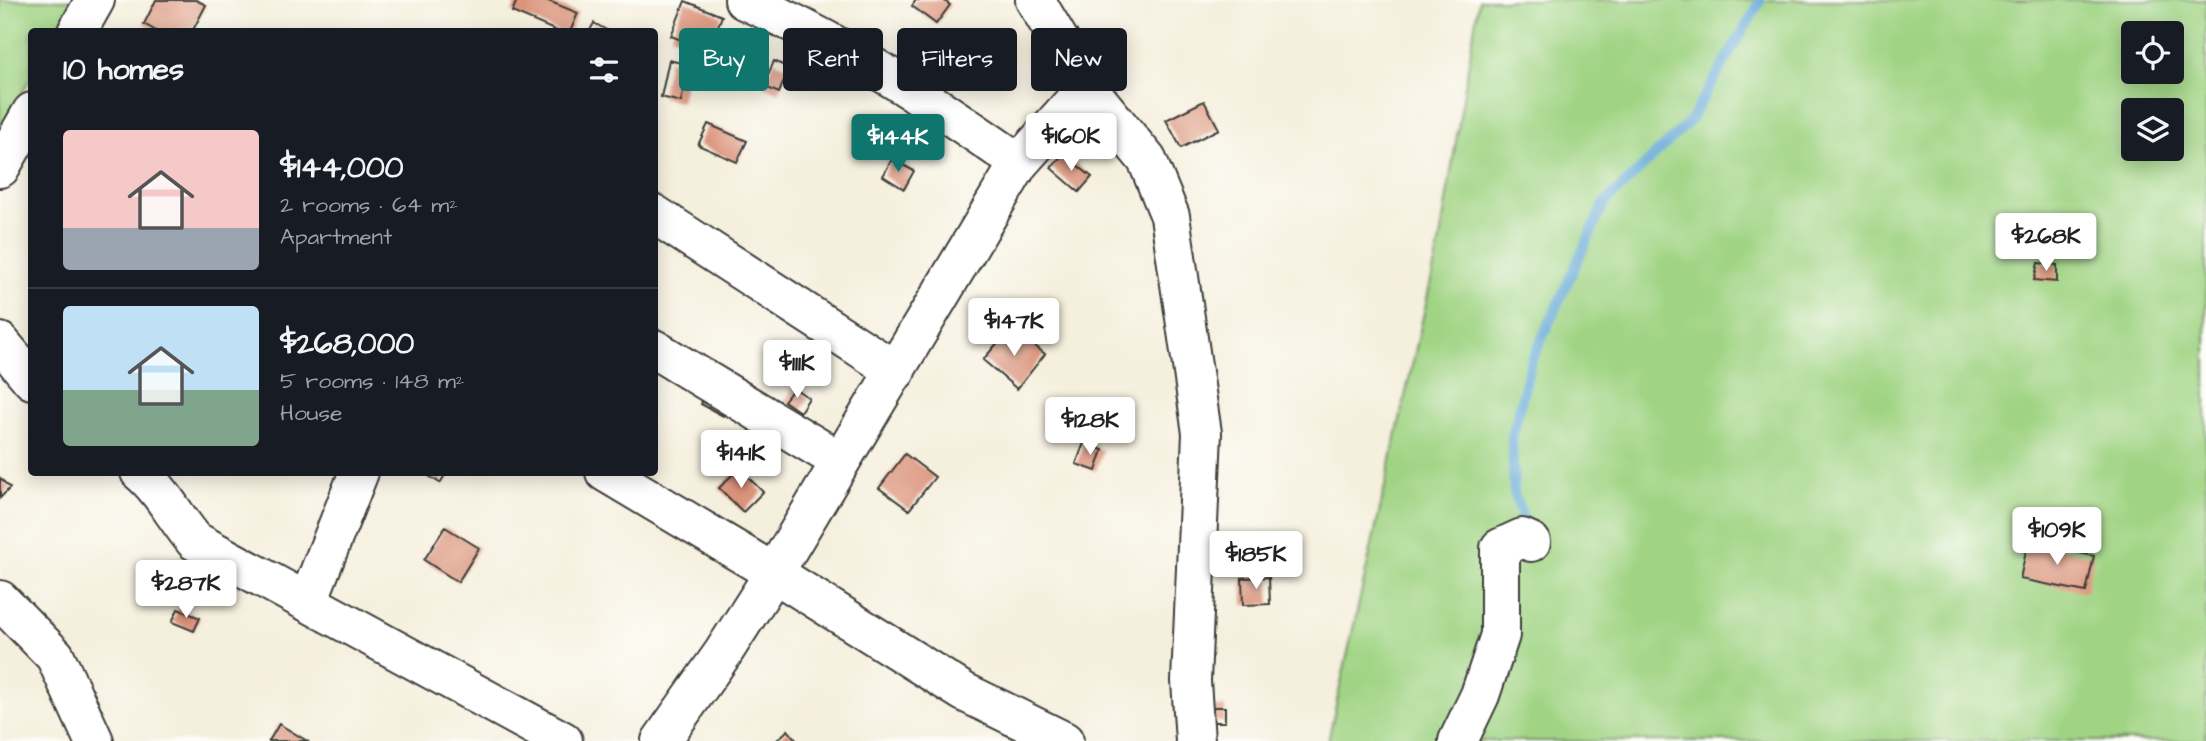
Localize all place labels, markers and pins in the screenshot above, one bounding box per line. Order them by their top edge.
pin: $144K [849,114,947,174]
pin: $160K [1022,114,1120,173]
pin: $268K [1997,214,2095,273]
pin: $147K [965,298,1063,358]
pin: $111K [748,340,846,400]
pin: $128K [1041,398,1139,457]
pin: $141K [692,430,790,490]
pin: $109K [2008,508,2106,567]
pin: $185K [1207,532,1305,591]
pin: $287K [137,560,235,620]

